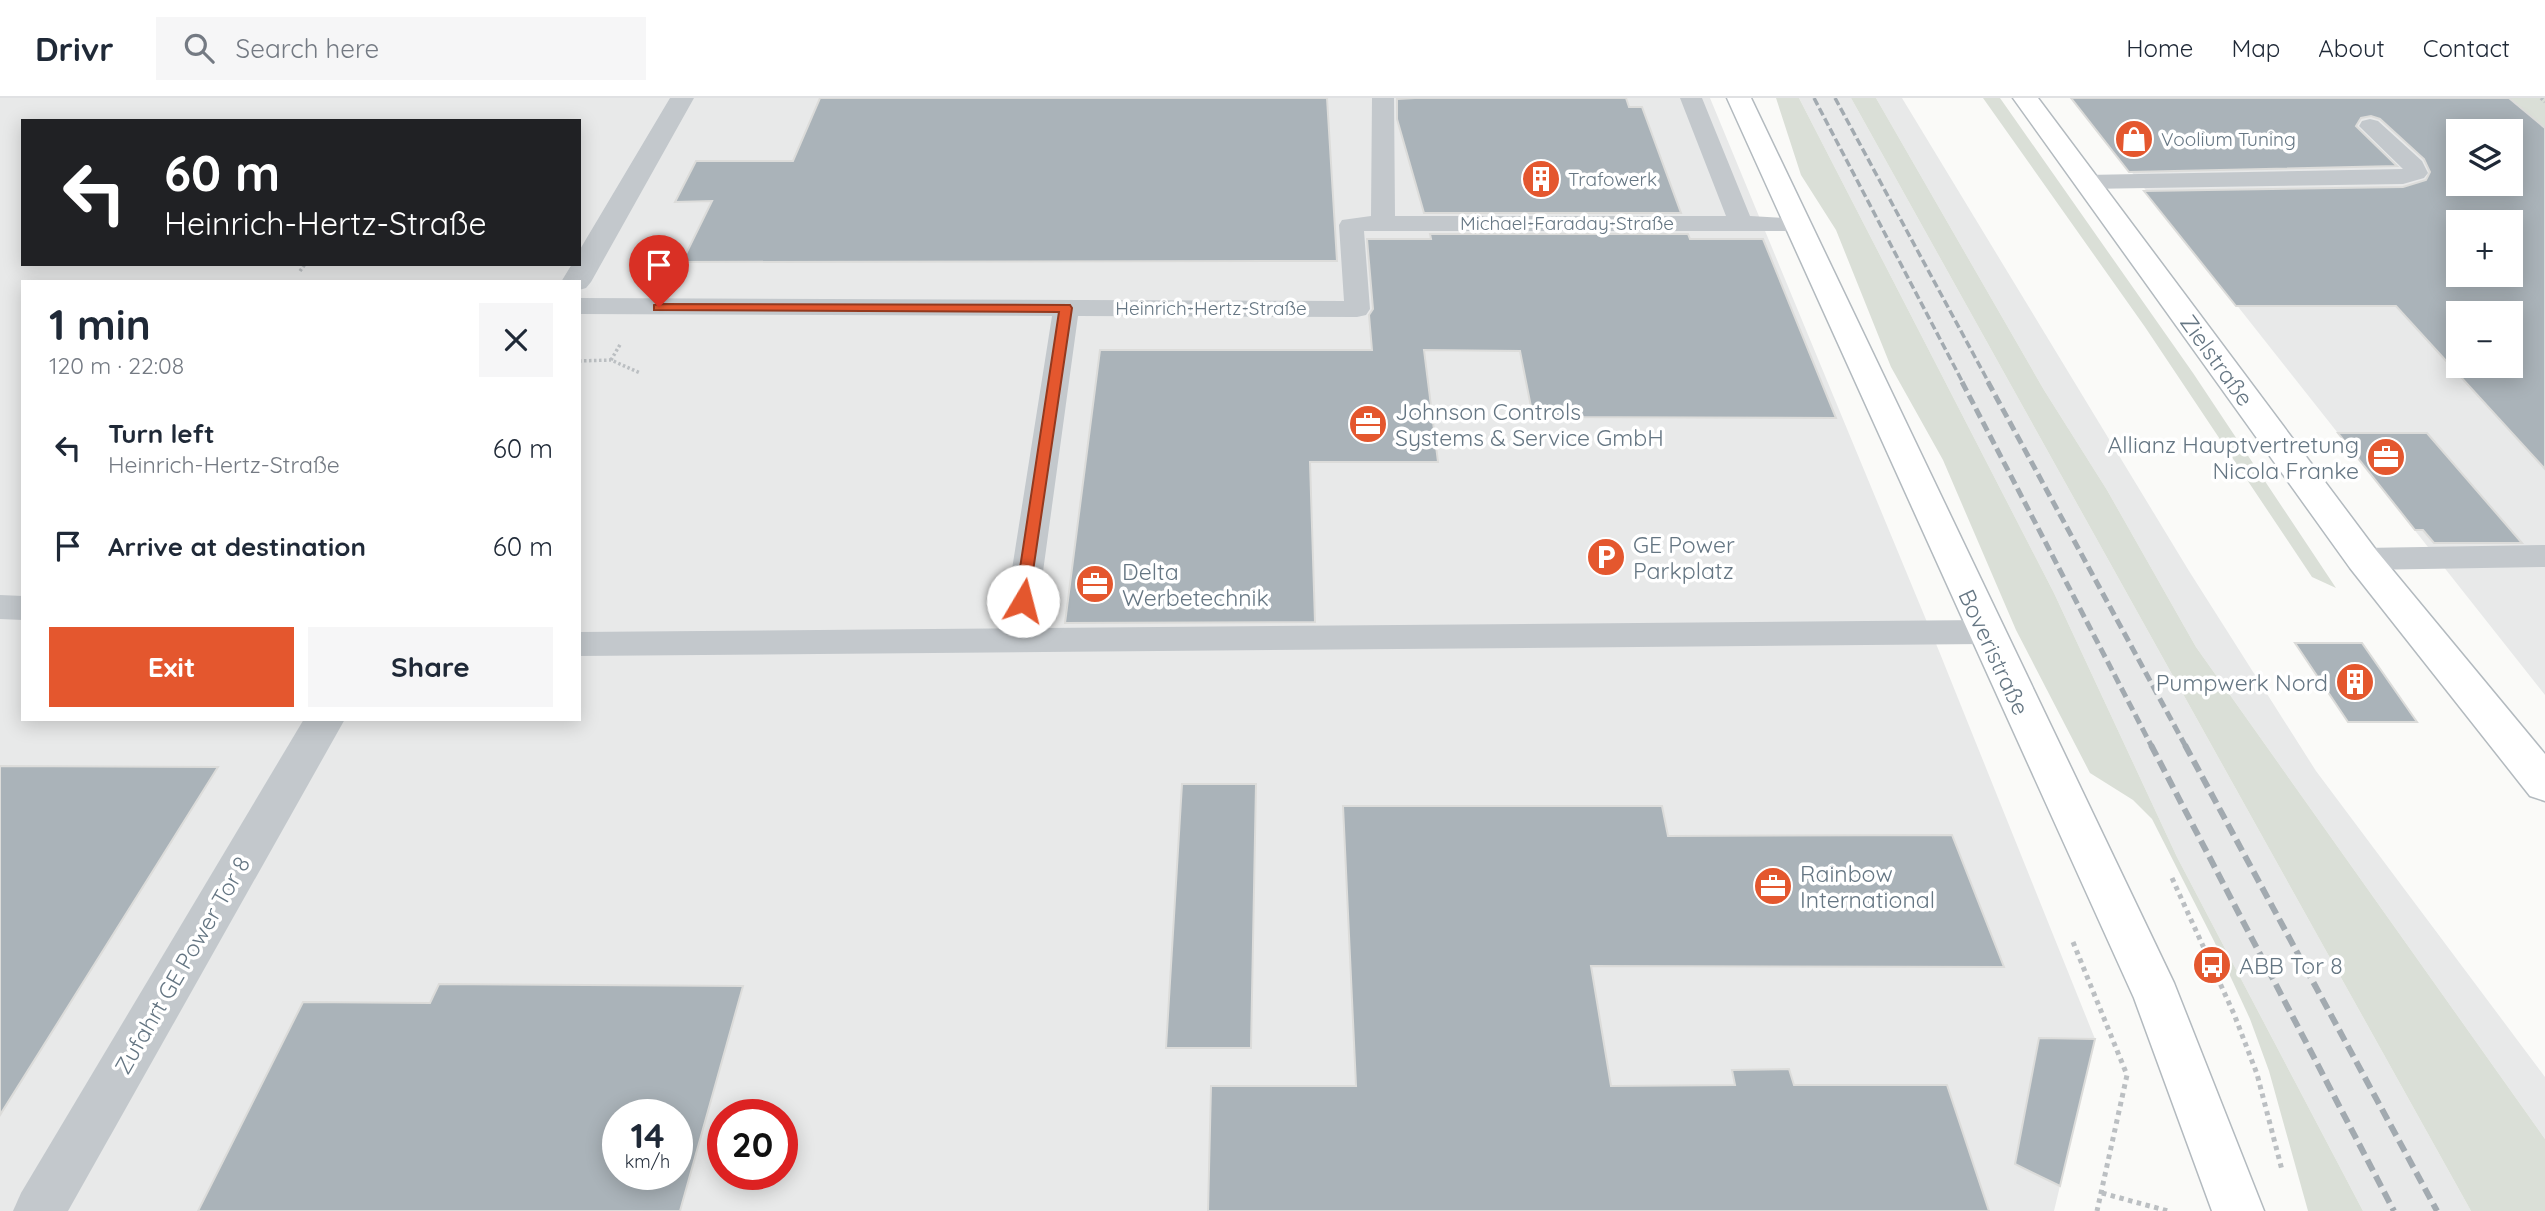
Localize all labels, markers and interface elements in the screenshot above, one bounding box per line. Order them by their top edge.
search box [156,17,646,80]
text: Drivr [35,28,114,69]
icon: search [180,29,218,67]
text: Search here [236,32,379,65]
text: Home [2126,33,2193,63]
text: Map [2231,33,2280,63]
text: About [2318,33,2385,63]
text: Contact [2423,33,2510,63]
shop icon: Voolium Tuning [2113,118,2155,160]
map controls [2446,119,2523,378]
button: layers [2446,119,2523,196]
place label: Voolium Tuning [2161,127,2296,151]
text: 60 m [164,142,280,203]
icon: left [49,147,140,238]
building icon: Trafowerk [1520,158,1562,200]
place label: Trafowerk [1568,167,1657,191]
text: Heinrich-Hertz-Straße [164,203,487,243]
button: + [2446,210,2523,287]
street label: Michael-Faraday-Straße [1460,211,1674,235]
pin [629,235,689,307]
icon: arrive [640,246,678,284]
street label: Heinrich-Hertz-Straße [1115,296,1307,320]
text: 1 min [49,298,151,351]
button: − [2446,301,2523,378]
button: close [479,303,553,377]
street label: Zielstraße [2174,309,2260,411]
text: 120 m · 22:08 [49,351,184,380]
place label: Johnson Controls Systems & Service GmbH [1395,397,1664,452]
office icon: Johnson Controls Systems & Service GmbH [1347,403,1389,445]
text: Turn left [108,417,215,450]
icon: left [49,429,87,467]
place label: Allianz Hauptvertretung Nicola Franke [2107,430,2359,485]
text: 60 m [493,432,553,465]
office icon: Allianz Hauptvertretung Nicola Franke [2365,436,2407,478]
text: Heinrich-Hertz-Straße [108,450,340,479]
icon: arrive [49,527,87,565]
text: Arrive at destination [108,530,366,563]
text: 60 m [493,530,553,563]
place label: GE Power Parkplatz [1633,530,1735,585]
parking icon: GE Power Parkplatz [1585,536,1627,578]
place label: Delta Werbetechnik [1122,557,1269,612]
office icon: Delta Werbetechnik [1074,563,1116,605]
position arrow [986,564,1060,638]
street label: Boveristraße [1952,584,2036,720]
button: Exit [49,627,294,707]
button: Share [308,627,553,707]
building icon: Pumpwerk Nord [2334,661,2376,703]
place label: Pumpwerk Nord [2156,668,2328,697]
street label: Zufahrt GE Power Tor 8 [108,851,256,1079]
place label: Rainbow International [1800,859,1935,914]
office icon: Rainbow International [1752,865,1794,907]
bus stop icon: ABB Tor 8 [2191,944,2233,986]
place label: ABB Tor 8 [2239,951,2343,980]
speed limit sign: 20 [707,1099,798,1190]
text: 14 [630,1113,665,1157]
text: km/h [625,1150,670,1173]

